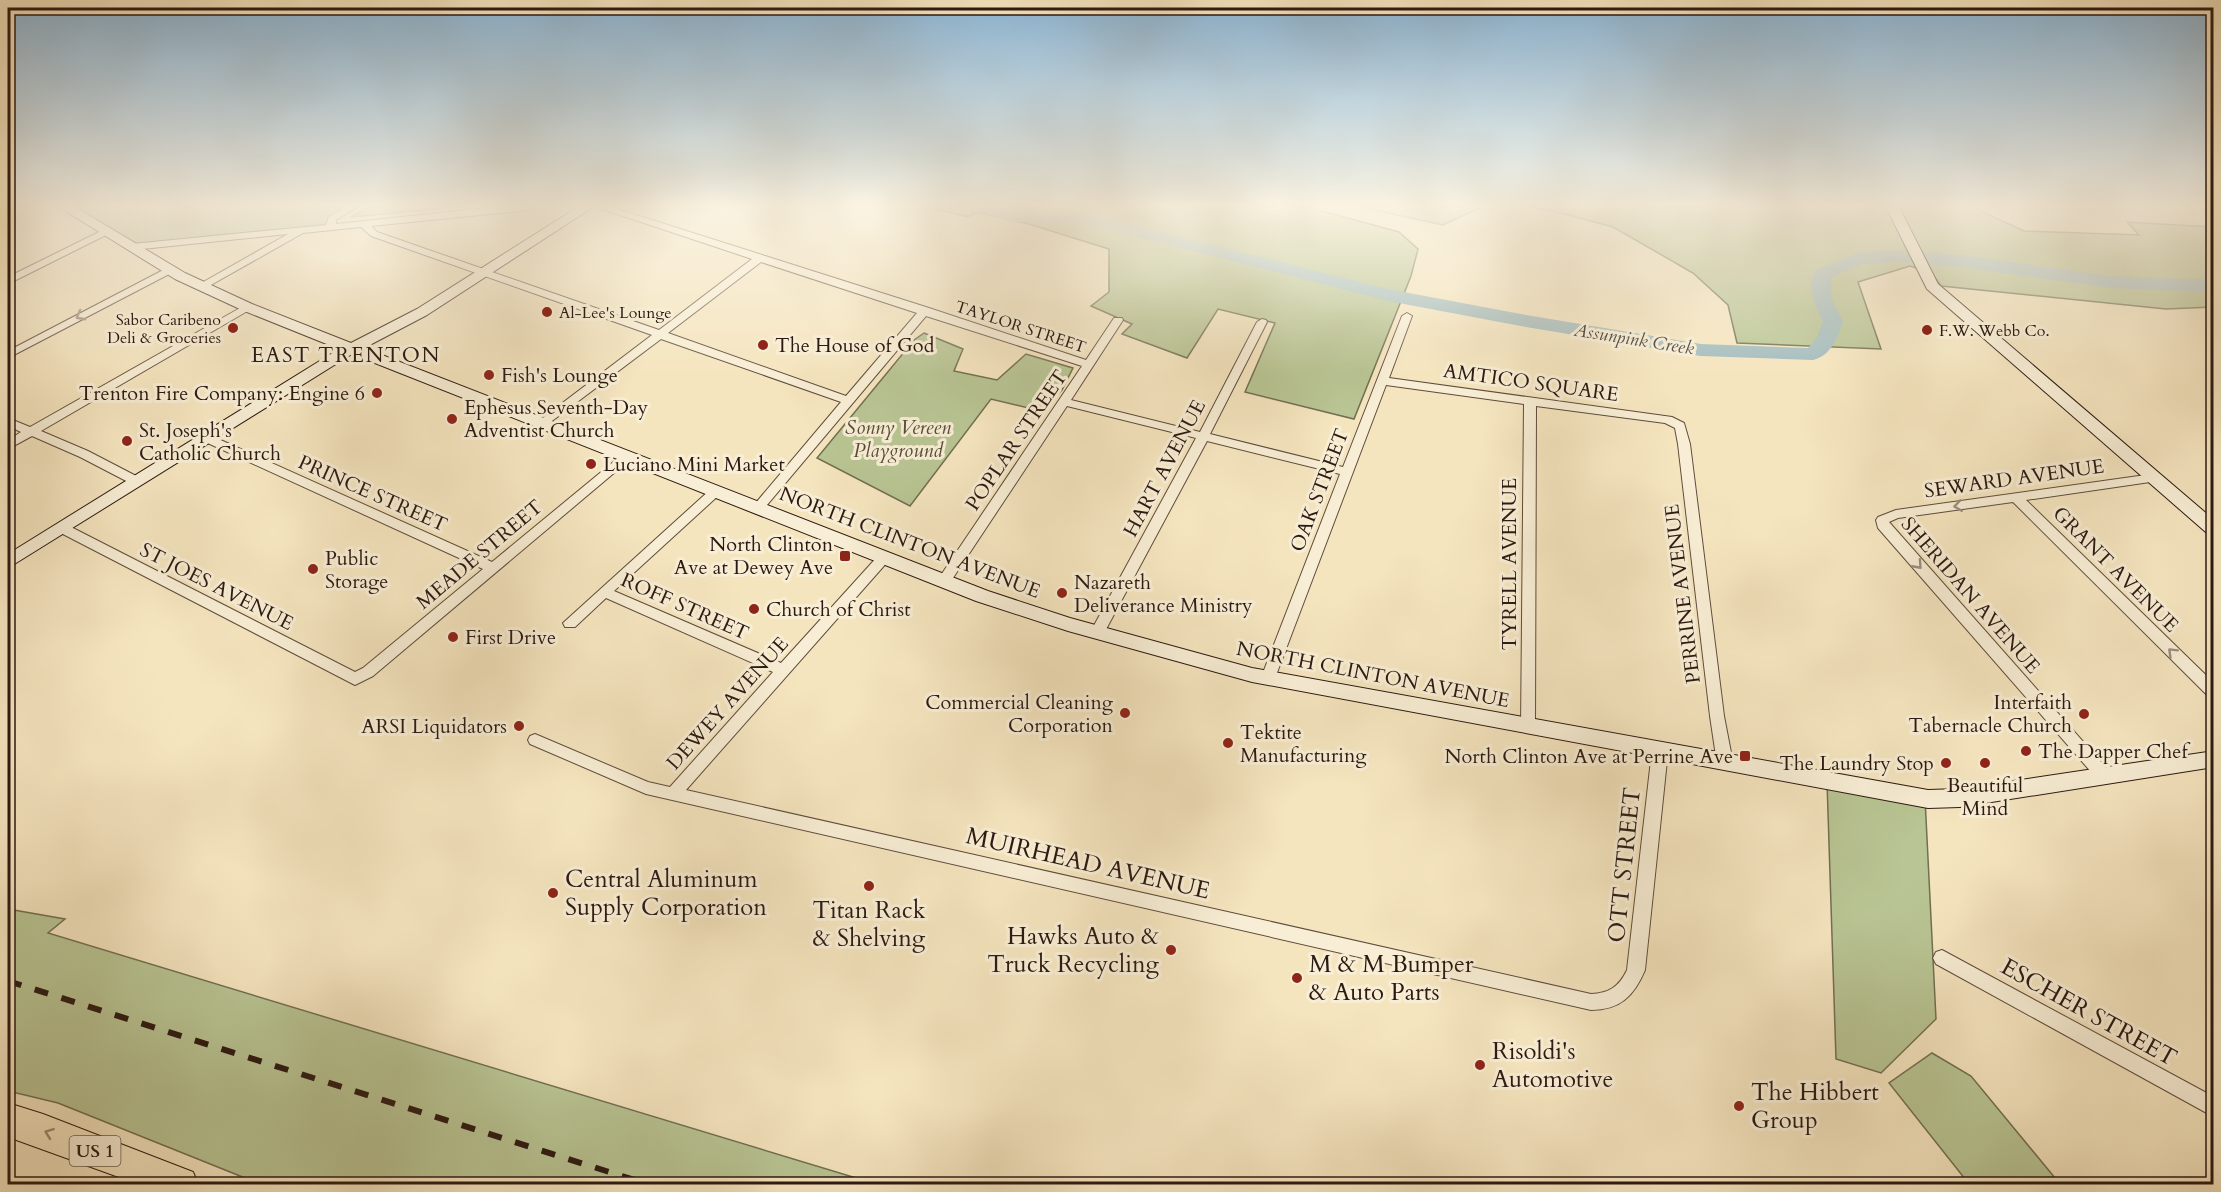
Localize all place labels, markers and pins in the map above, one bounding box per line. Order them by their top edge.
place label: Al-Lee's Lounge [559,302,672,324]
marker: Al-Lee's Lounge [540,305,554,319]
place label: Sabor Caribeno Deli & Groceries [107,309,221,349]
place label: F.W. Webb Co. [1939,320,2050,342]
marker: Sabor Caribeno Deli & Groceries [226,321,240,335]
marker: F.W. Webb Co. [1920,323,1934,337]
place label: The House of God [775,332,935,359]
marker: The House of God [756,338,770,352]
place label: Fish's Lounge [501,362,618,389]
marker: Fish's Lounge [482,368,496,382]
place label: Trenton Fire Company: Engine 6 [79,380,365,407]
marker: Trenton Fire Company: Engine 6 [370,386,384,400]
place label: Ephesus Seventh-Day Adventist Church [464,394,649,444]
marker: Ephesus Seventh-Day Adventist Church [445,412,459,426]
place label: St. Joseph's Catholic Church [139,417,281,467]
marker: St. Joseph's Catholic Church [120,434,134,448]
place label: Luciano Mini Market [603,451,785,478]
marker: Luciano Mini Market [584,457,598,471]
place label: North Clinton Ave at Dewey Ave [674,531,834,581]
place label: Public Storage [325,545,388,595]
marker: North Clinton Ave at Dewey Ave [838,549,852,563]
marker: Public Storage [306,562,320,576]
place label: Nazareth Deliverance Ministry [1074,569,1253,619]
marker: Nazareth Deliverance Ministry [1055,586,1069,600]
place label: Church of Christ [766,596,911,623]
marker: Church of Christ [747,602,761,616]
place label: First Drive [465,624,556,651]
marker: First Drive [446,630,460,644]
place label: Commercial Cleaning Corporation [925,689,1114,739]
place label: Interfaith Tabernacle Church [1908,689,2072,739]
marker: Commercial Cleaning Corporation [1118,706,1132,720]
marker: Interfaith Tabernacle Church [2077,707,2091,721]
place label: ARSI Liquidators [361,713,507,740]
marker: ARSI Liquidators [512,719,526,733]
place label: Tektite Manufacturing [1240,719,1367,769]
marker: Tektite Manufacturing [1221,736,1235,750]
place label: The Dapper Chef [2038,738,2190,765]
place label: North Clinton Ave at Perrine Ave [1444,743,1733,770]
marker: The Dapper Chef [2019,744,2033,758]
marker: North Clinton Ave at Perrine Ave [1738,749,1752,763]
place label: The Laundry Stop [1779,750,1934,777]
marker: The Laundry Stop [1939,756,1953,770]
marker: Beautiful Mind [1978,756,1992,770]
place label: Beautiful Mind [1947,772,2023,822]
place label: Central Aluminum Supply Corporation [565,863,767,924]
marker: Titan Rack & Shelving [862,879,876,893]
marker: Central Aluminum Supply Corporation [546,886,560,900]
place label: Titan Rack & Shelving [812,894,926,955]
place label: Hawks Auto & Truck Recycling [987,920,1160,981]
marker: Hawks Auto & Truck Recycling [1164,943,1178,957]
place label: M & M Bumper & Auto Parts [1309,948,1474,1009]
marker: M & M Bumper & Auto Parts [1290,971,1304,985]
place label: Risoldi's Automotive [1492,1035,1613,1096]
marker: Risoldi's Automotive [1473,1058,1487,1072]
place label: The Hibbert Group [1751,1076,1879,1137]
marker: The Hibbert Group [1732,1099,1746,1113]

